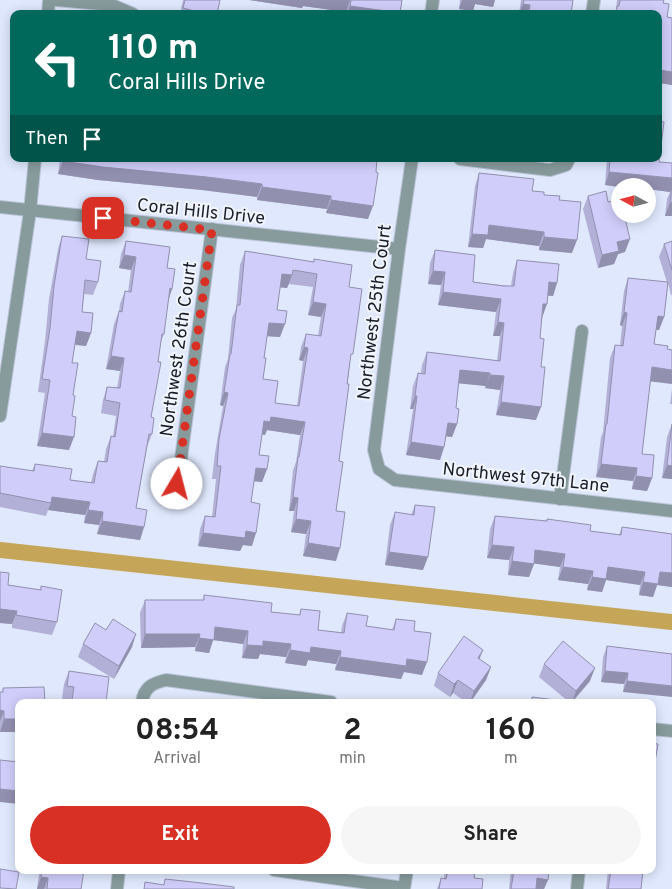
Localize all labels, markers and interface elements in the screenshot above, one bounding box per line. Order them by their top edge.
text: 110 m [108,27,198,71]
icon: left [25,30,90,95]
text: Coral Hills Drive [108,70,265,97]
icon: arrive [78,125,106,153]
text: Then [25,127,68,151]
north arrow [611,178,656,222]
map controls [611,178,656,223]
street label: Coral Hills Drive [136,194,266,231]
pin [82,197,124,239]
icon: arrive [89,204,117,232]
street label: Northwest 25th Court [353,223,398,401]
street label: Northwest 26th Court [156,260,203,438]
position arrow [150,457,202,509]
street label: Northwest 97th Lane [441,458,610,499]
text: 08:54 [135,713,219,750]
text: 2 [343,713,362,750]
text: 160 [486,713,536,750]
text: Arrival [153,749,201,769]
text: min [339,749,366,769]
text: m [504,749,518,769]
button: Exit [30,806,331,864]
button: Share [341,806,641,864]

